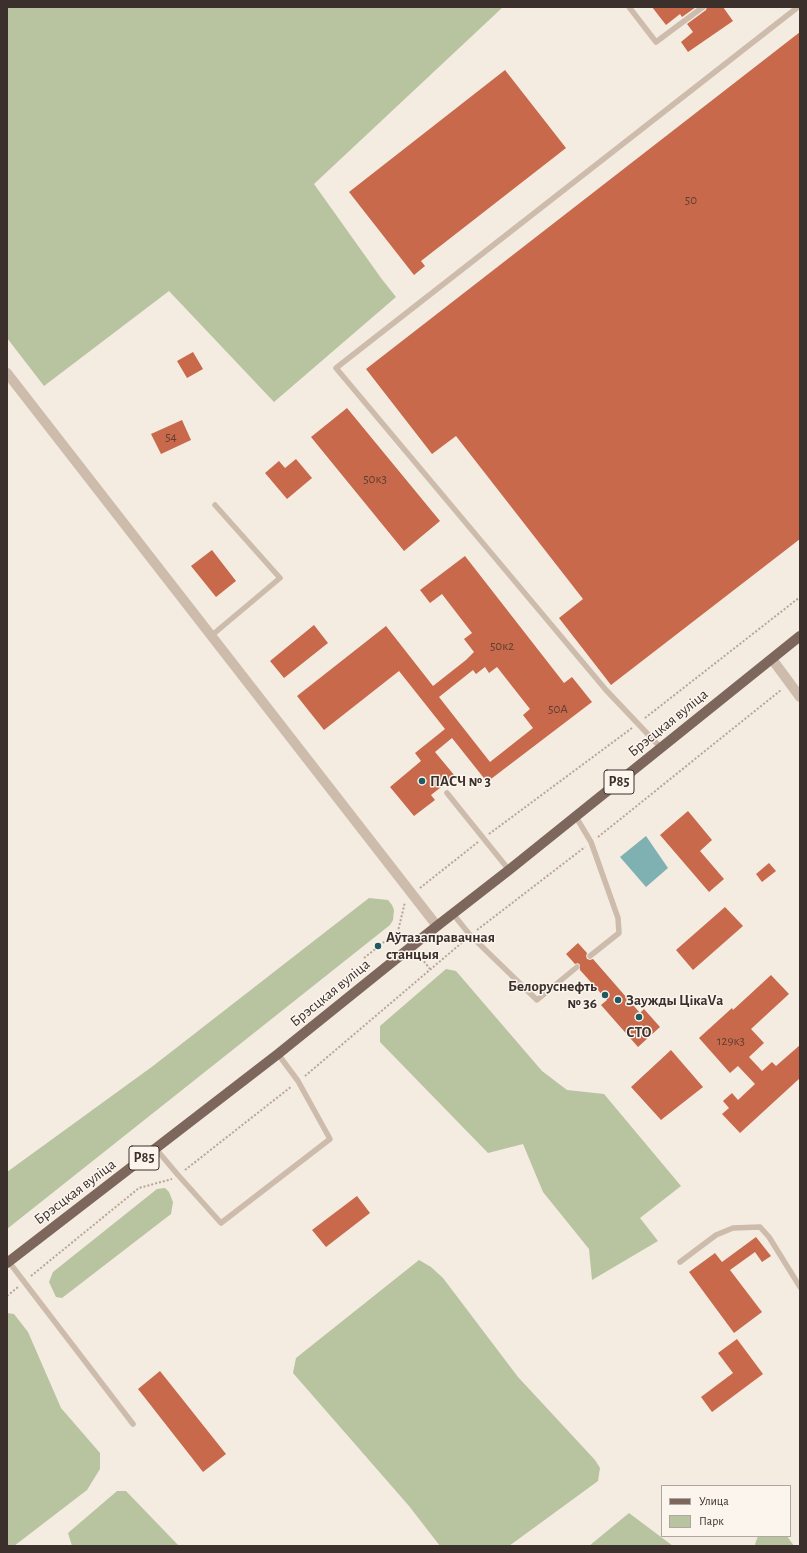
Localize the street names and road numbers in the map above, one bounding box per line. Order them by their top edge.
street label: Брэсцкая вуліца [624,685,712,761]
road number: Р85 [604,770,634,794]
street label: Брэсцкая вуліца [286,955,374,1031]
road number: Р85 [129,1146,159,1170]
street label: Брэсцкая вуліца [31,1155,119,1229]

